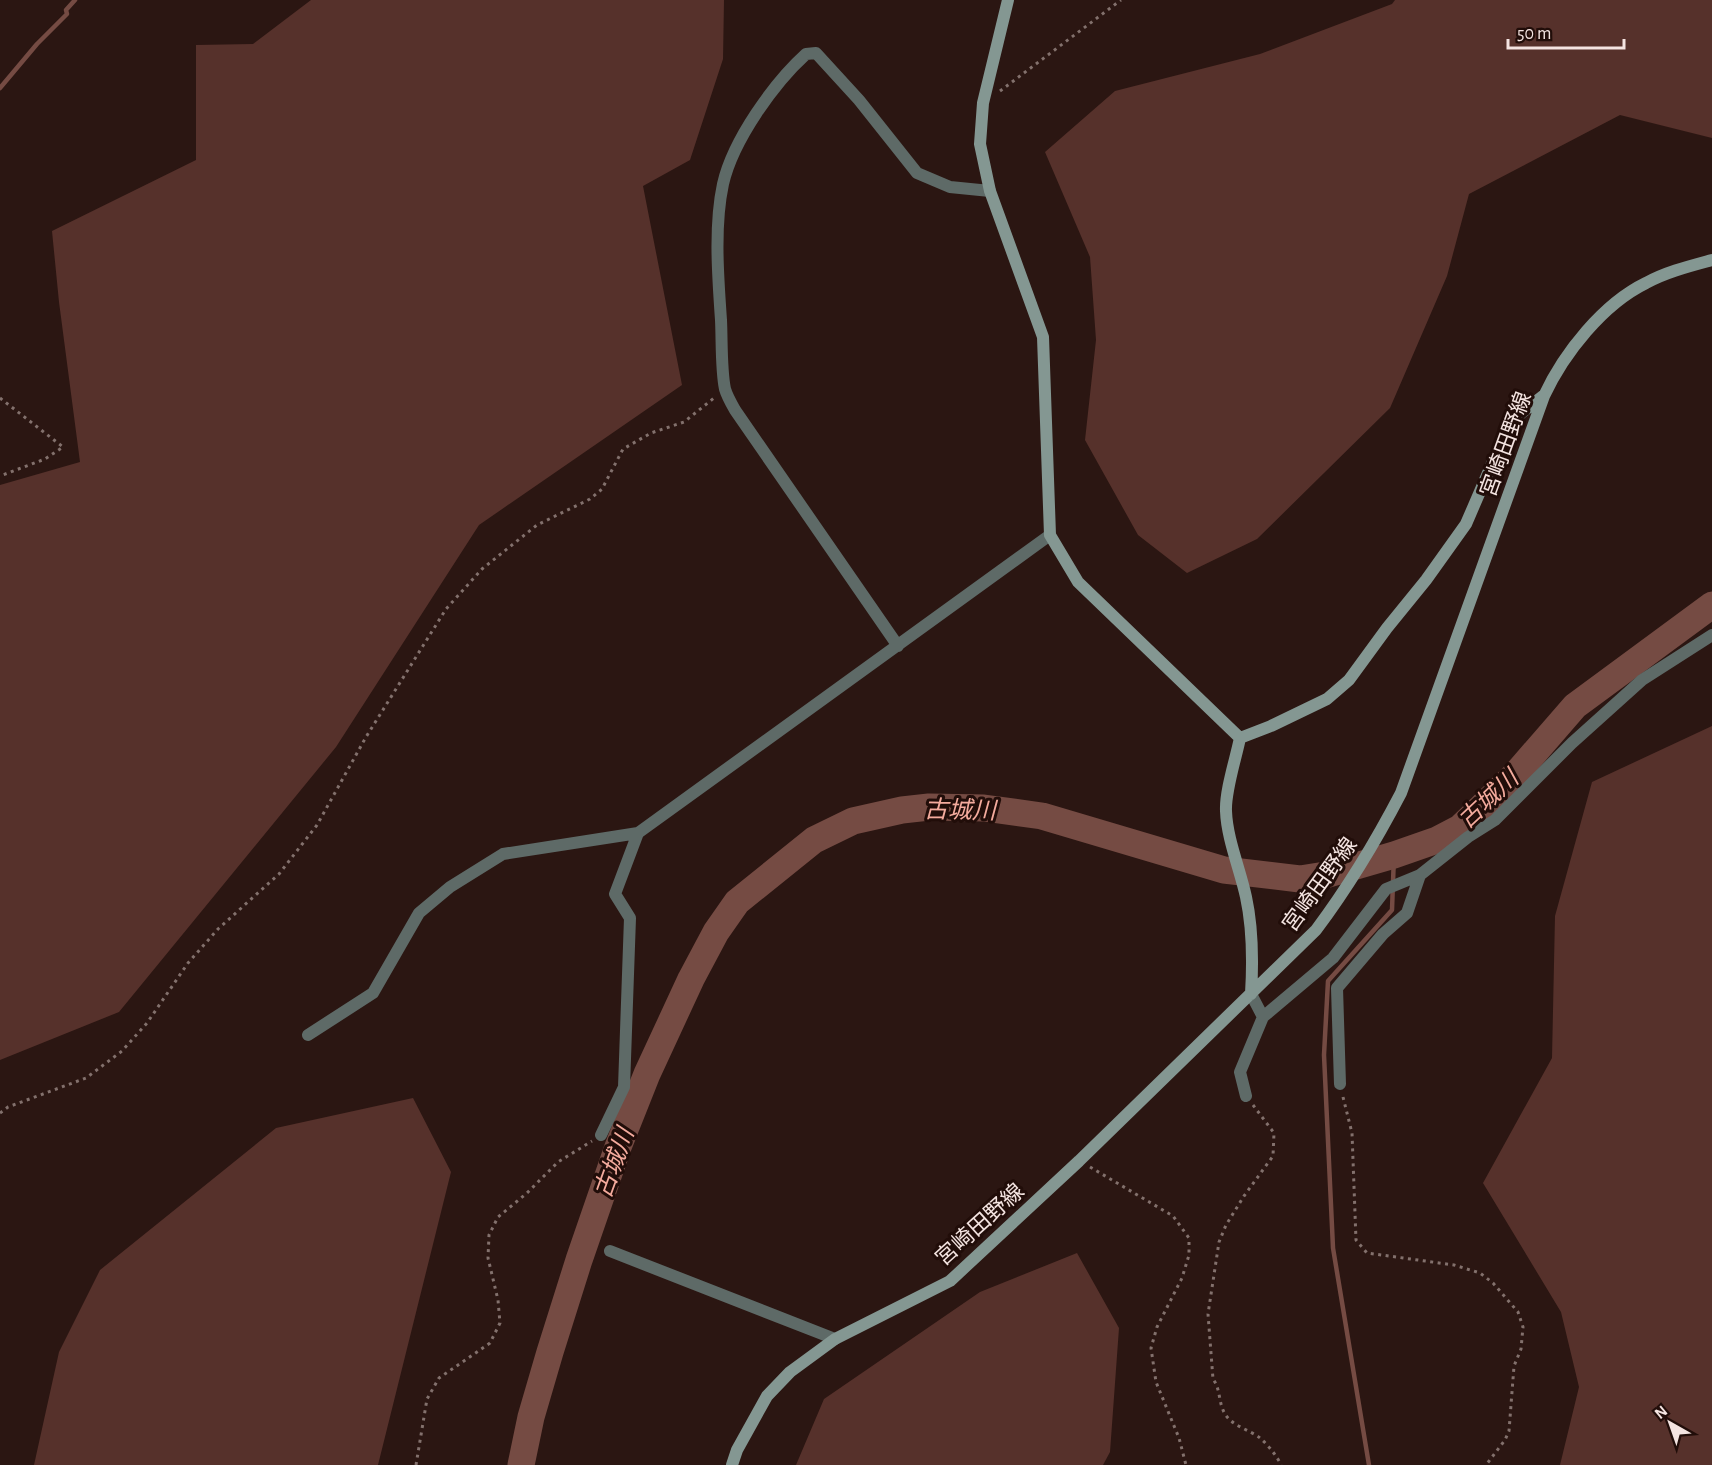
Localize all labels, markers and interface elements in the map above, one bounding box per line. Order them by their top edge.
scale bar [1508,12,1624,50]
text: 50 m [1517,25,1551,43]
street label: 宮崎田野線 [1476,389,1535,500]
water label: 古城川 [1453,763,1525,833]
water label: 古城川 [924,796,999,824]
street label: 宮崎田野線 [1278,833,1361,936]
water label: 古城川 [589,1122,640,1201]
street label: 宮崎田野線 [931,1179,1028,1270]
north arrow [1640,1393,1700,1453]
text: N [1652,1403,1670,1422]

